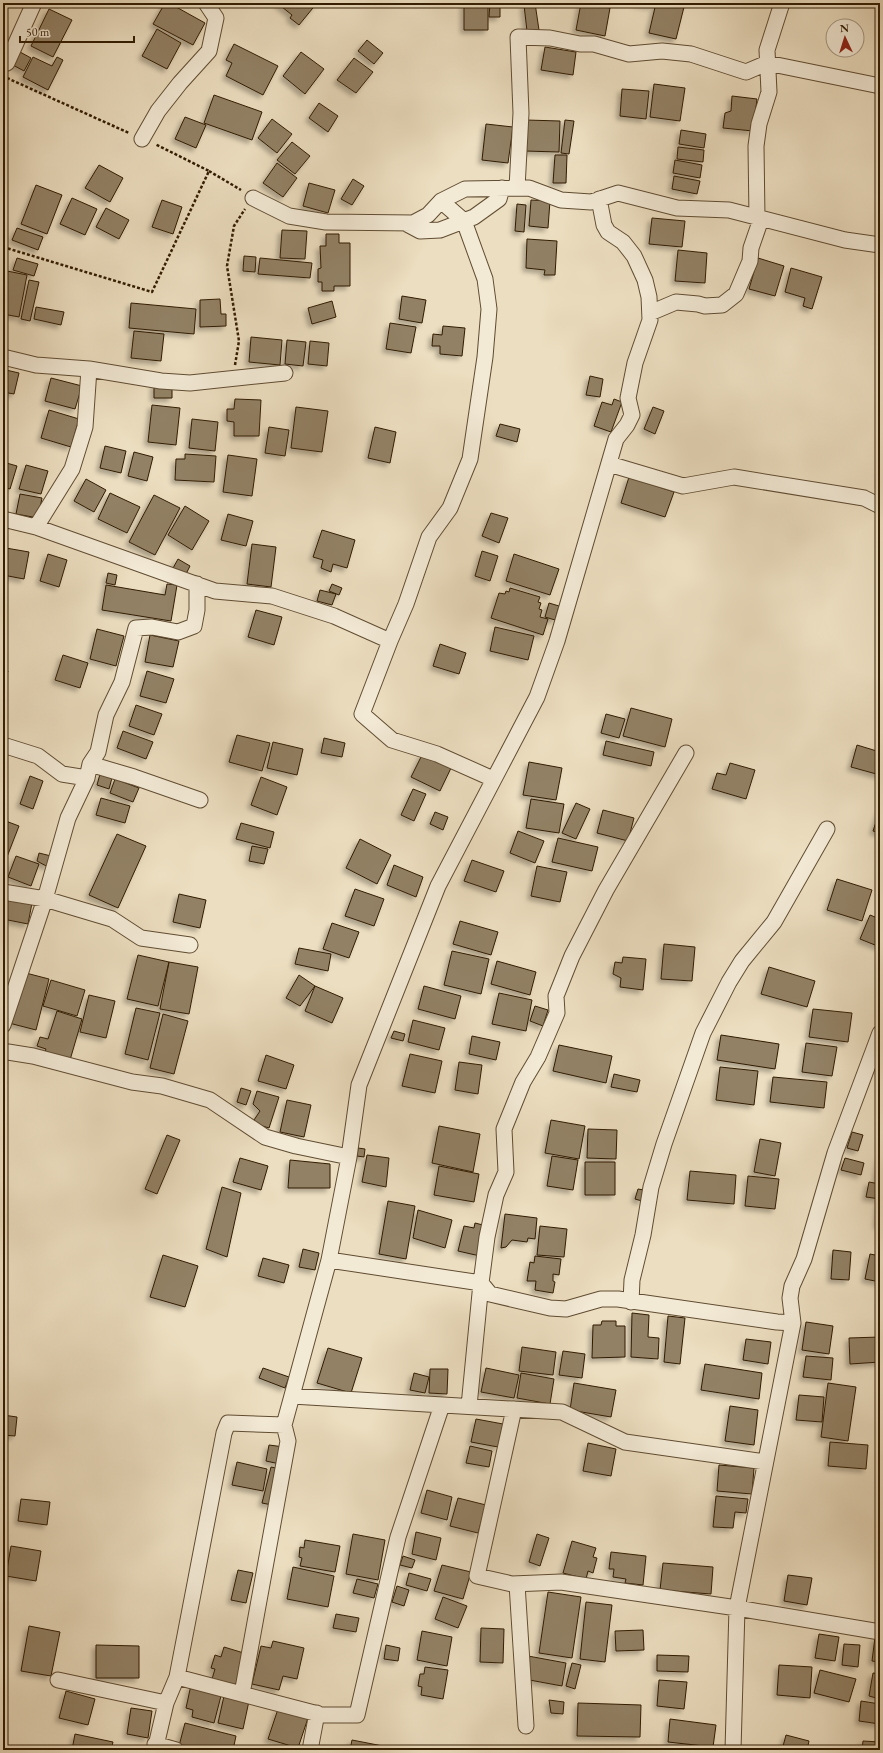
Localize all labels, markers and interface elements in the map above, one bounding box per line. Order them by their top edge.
scale bar [20,18,134,44]
north arrow [825,18,865,58]
text: N [839,21,849,35]
text: 50 m [26,24,50,40]

